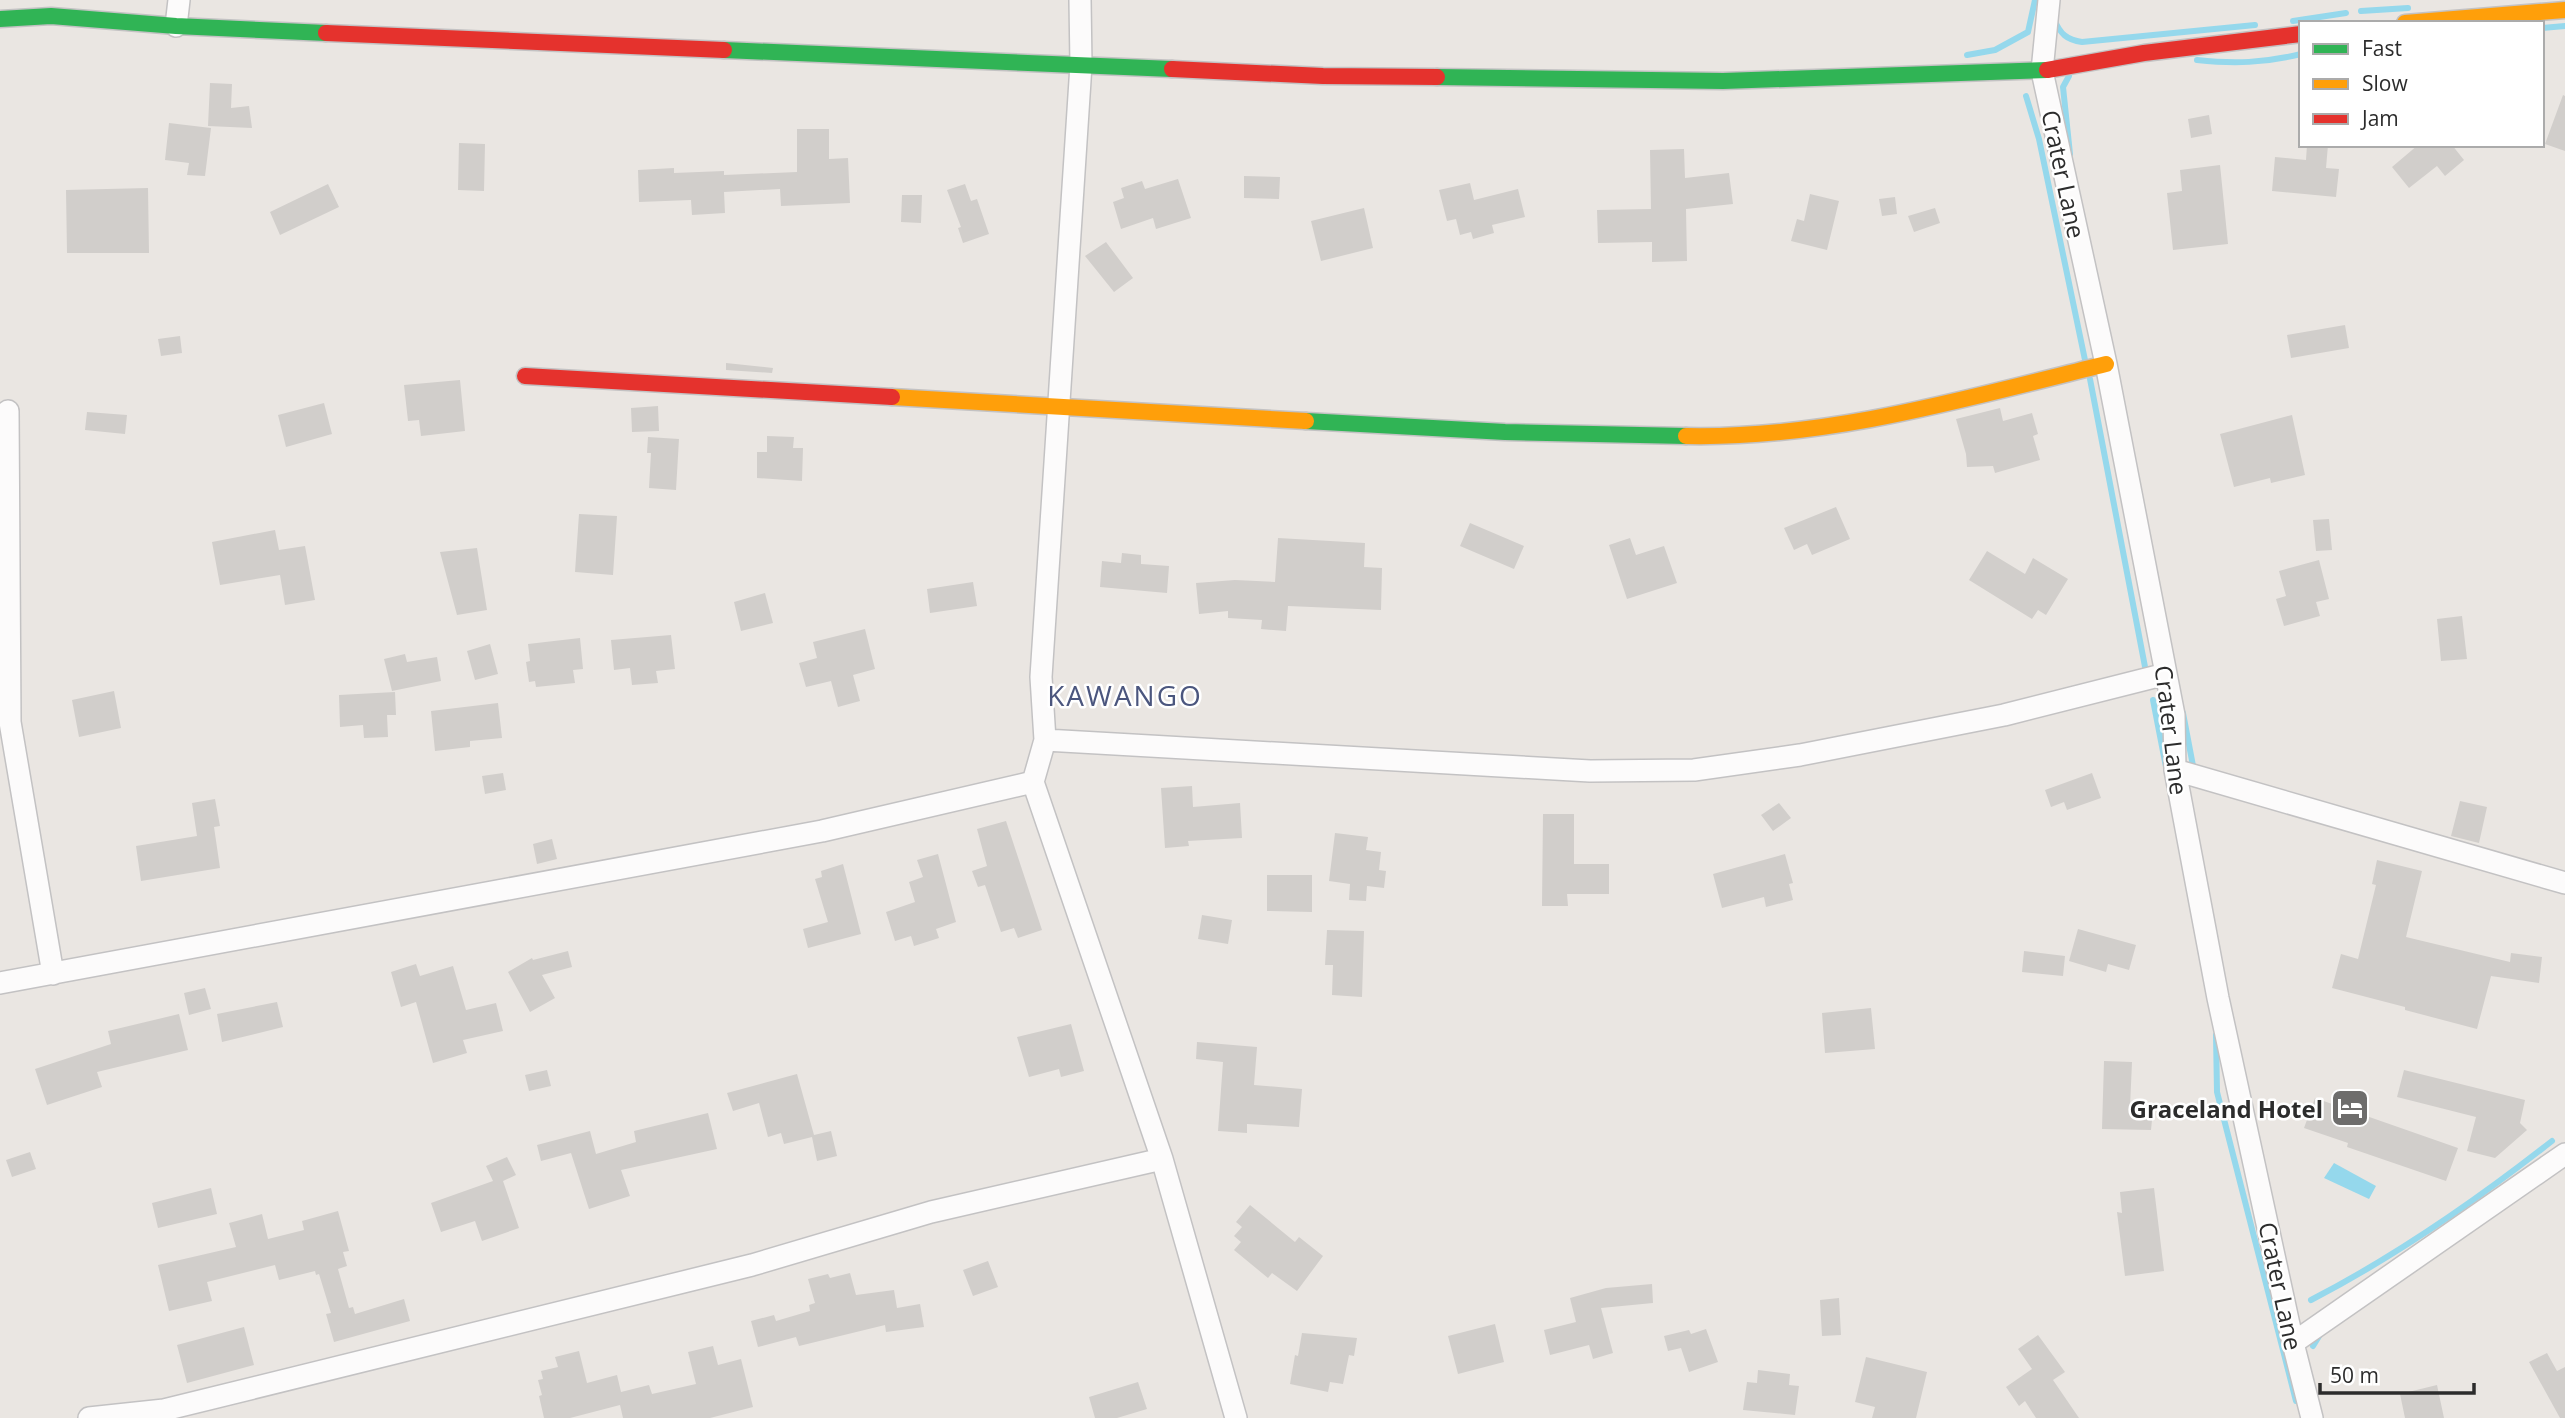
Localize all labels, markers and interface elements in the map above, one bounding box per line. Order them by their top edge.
legend [2299,21,2544,147]
text: Fast [2362,34,2402,62]
text: Slow [2362,69,2408,97]
text: Jam [2360,104,2399,132]
street label: Crater Lane [2034,107,2094,241]
street label: Crater Lane [2148,663,2196,797]
district label: KAWANGO [1047,676,1203,714]
hotel icon: Graceland Hotel [2329,1087,2371,1129]
place label: Graceland Hotel [2130,1092,2323,1125]
street label: Crater Lane [2251,1219,2311,1353]
scale bar [2320,1352,2474,1396]
text: 50 m [2330,1361,2379,1389]

